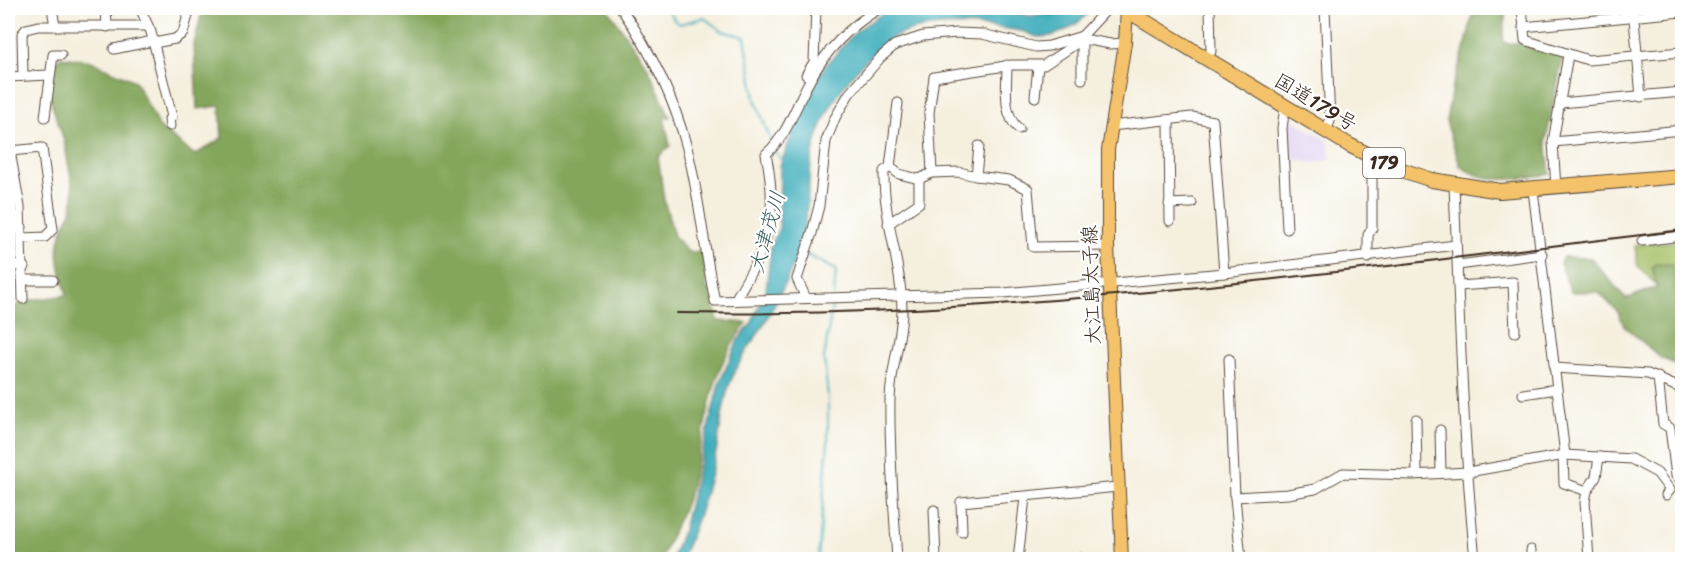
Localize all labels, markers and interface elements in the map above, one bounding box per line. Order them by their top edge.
street label: 国道179号 [1267,64,1364,141]
road number: 179 [1363,148,1405,178]
water label: 大津茂川 [737,186,797,278]
street label: 大江島太子線 [1072,224,1111,346]

